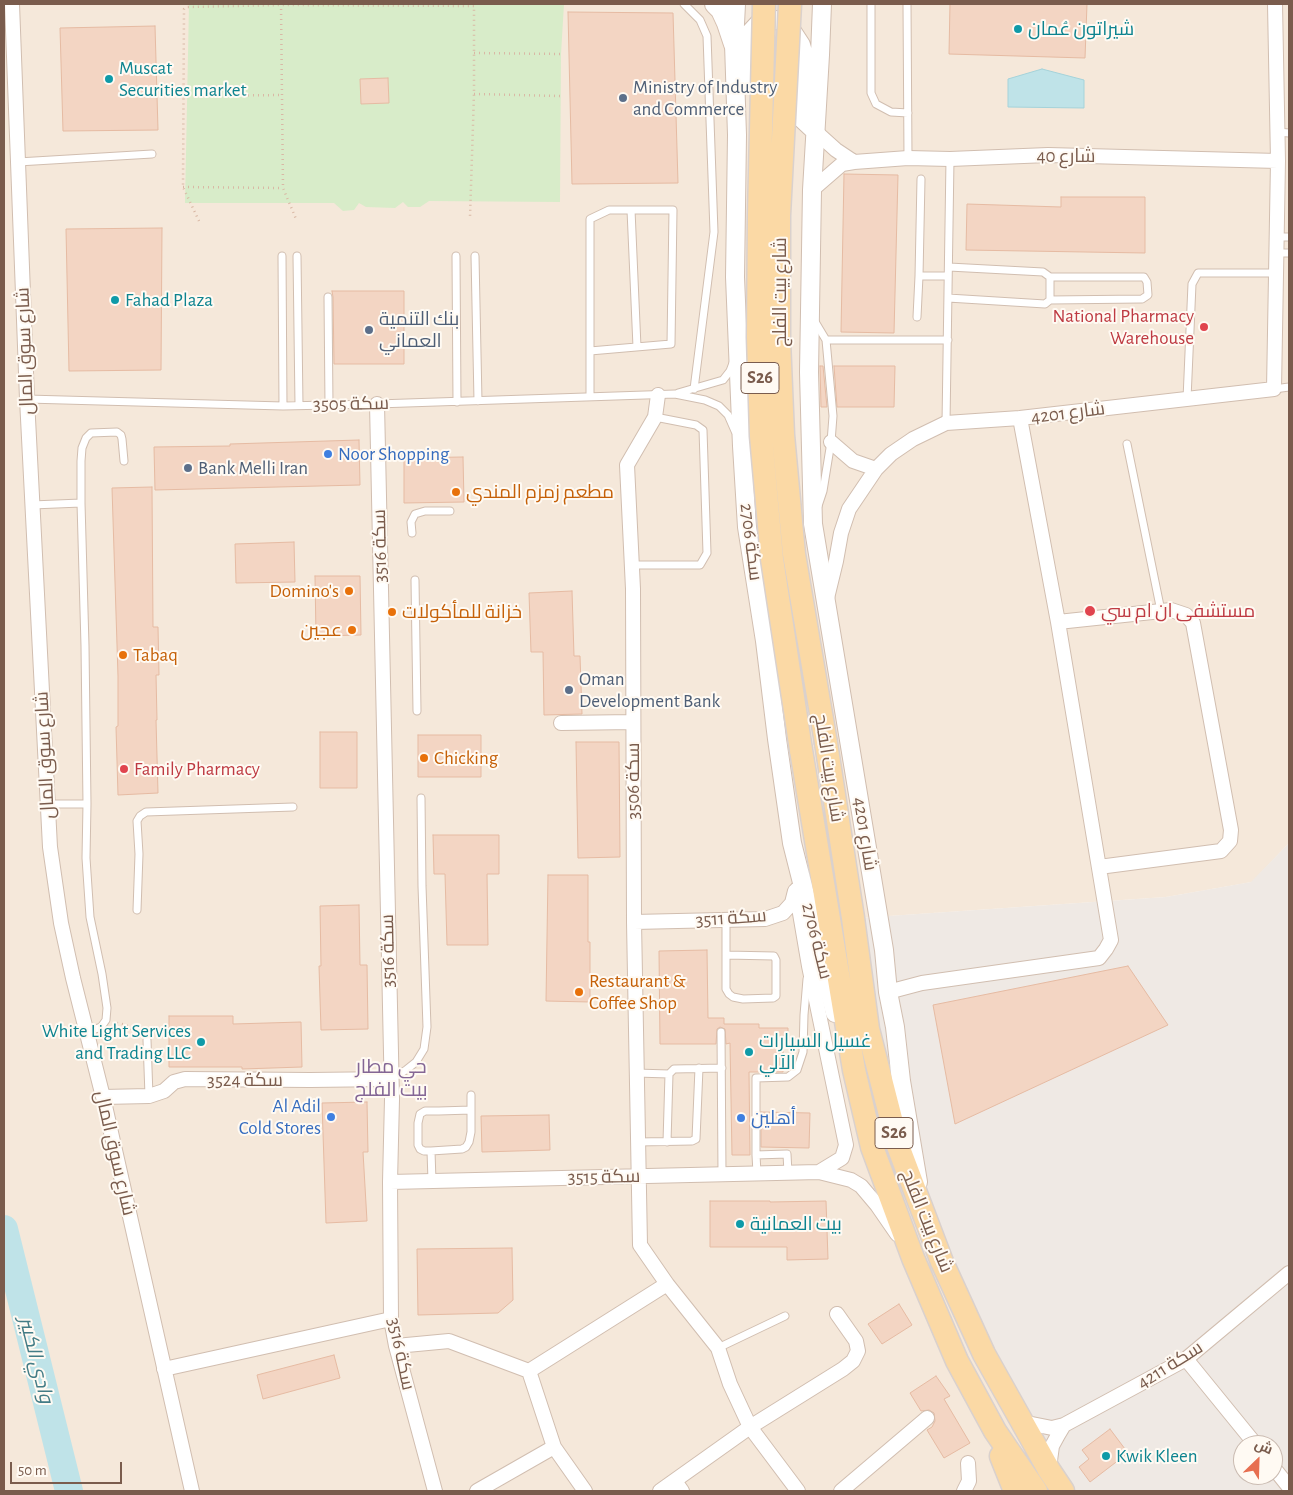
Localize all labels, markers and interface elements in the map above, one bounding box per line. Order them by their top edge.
place label: شيراتون عُمان [1028,18,1134,40]
marker: شيراتون عُمان [1012,23,1024,35]
place label: Muscat Securities market [119,57,247,101]
marker: Muscat Securities market [103,73,115,85]
place label: Ministry of Industry and Commerce [633,76,777,120]
marker: Ministry of Industry and Commerce [617,92,629,104]
street label: 40 شارع [1036,145,1096,167]
street label: شارع بيت الفلج [769,237,791,347]
street label: شارع سوق المال [11,287,39,415]
place label: Fahad Plaza [125,289,213,311]
marker: Fahad Plaza [109,294,121,306]
place label: National Pharmacy Warehouse [1053,305,1194,349]
place label: بنك التنمية العماني [379,308,459,352]
marker: National Pharmacy Warehouse [1198,321,1210,333]
marker: بنك التنمية العماني [363,324,375,336]
road number: S26 [741,362,779,393]
street label: سكة 3505 [313,392,389,416]
street label: شارع 4201 [1030,397,1106,429]
place label: Noor Shopping [338,443,449,465]
marker: Noor Shopping [322,448,334,460]
place label: Bank Melli Iran [198,457,308,479]
marker: Bank Melli Iran [182,462,194,474]
place label: مطعم زمزم المندي [466,481,614,503]
marker: مطعم زمزم المندي [450,486,462,498]
street label: سكة 2706 [735,502,767,582]
street label: سكة 3516 [368,509,392,583]
place label: Domino's [270,580,339,602]
marker: Domino's [343,585,355,597]
place label: مستشفى ان ام سي [1101,600,1255,622]
place label: خزانة للمأكولات [402,601,522,623]
marker: مستشفى ان ام سي [1083,604,1097,618]
marker: خزانة للمأكولات [386,606,398,618]
place label: عجين [300,619,342,641]
marker: عجين [346,624,358,636]
place label: Tabaq [133,644,178,666]
marker: Tabaq [117,649,129,661]
place label: Oman Development Bank [579,668,720,712]
marker: Oman Development Bank [563,684,575,696]
street label: شارع سوق المال [30,691,60,819]
street label: شارع بيت الفلج [809,712,849,824]
street label: سكة 3506 [622,742,644,820]
place label: Chicking [434,747,498,769]
marker: Chicking [418,752,430,764]
place label: Family Pharmacy [134,758,260,780]
marker: Family Pharmacy [118,763,130,775]
street label: شارع 4201 [848,796,882,872]
street label: سكة 2706 [797,900,837,982]
street label: سكة 3511 [695,904,767,932]
street label: سكة 3516 [376,914,400,988]
place label: Restaurant & Coffee Shop [589,970,686,1014]
marker: Restaurant & Coffee Shop [573,986,585,998]
place label: White Light Services and Trading LLC [42,1020,191,1064]
place label: غسيل السيارات الآلي [759,1030,872,1074]
marker: White Light Services and Trading LLC [195,1036,207,1048]
marker: غسيل السيارات الآلي [743,1046,755,1058]
district label: حي مطار بيت الفلج [354,1055,428,1102]
street label: سكة 3524 [207,1069,283,1091]
street label: شارع سوق المال [90,1088,140,1218]
place label: Al Adil Cold Stores [239,1095,321,1139]
place label: أهلين [751,1107,796,1129]
marker: Al Adil Cold Stores [325,1111,337,1123]
marker: أهلين [735,1112,747,1124]
road number: S26 [875,1118,913,1148]
street label: سكة 3515 [568,1165,640,1189]
street label: شارع بيت الفلج [896,1166,958,1276]
place label: بيت العمانية [750,1213,842,1235]
marker: بيت العمانية [734,1218,746,1230]
water label: وادي الكبير [14,1314,58,1406]
street label: سكة 3516 [382,1316,420,1392]
street label: سكة 4211 [1133,1336,1207,1394]
north arrow [1233,1435,1283,1485]
text: ش [1253,1437,1275,1457]
place label: Kwik Kleen [1116,1445,1197,1467]
marker: Kwik Kleen [1100,1450,1112,1462]
scale bar [12,1452,125,1484]
text: 50 m [18,1463,47,1478]

